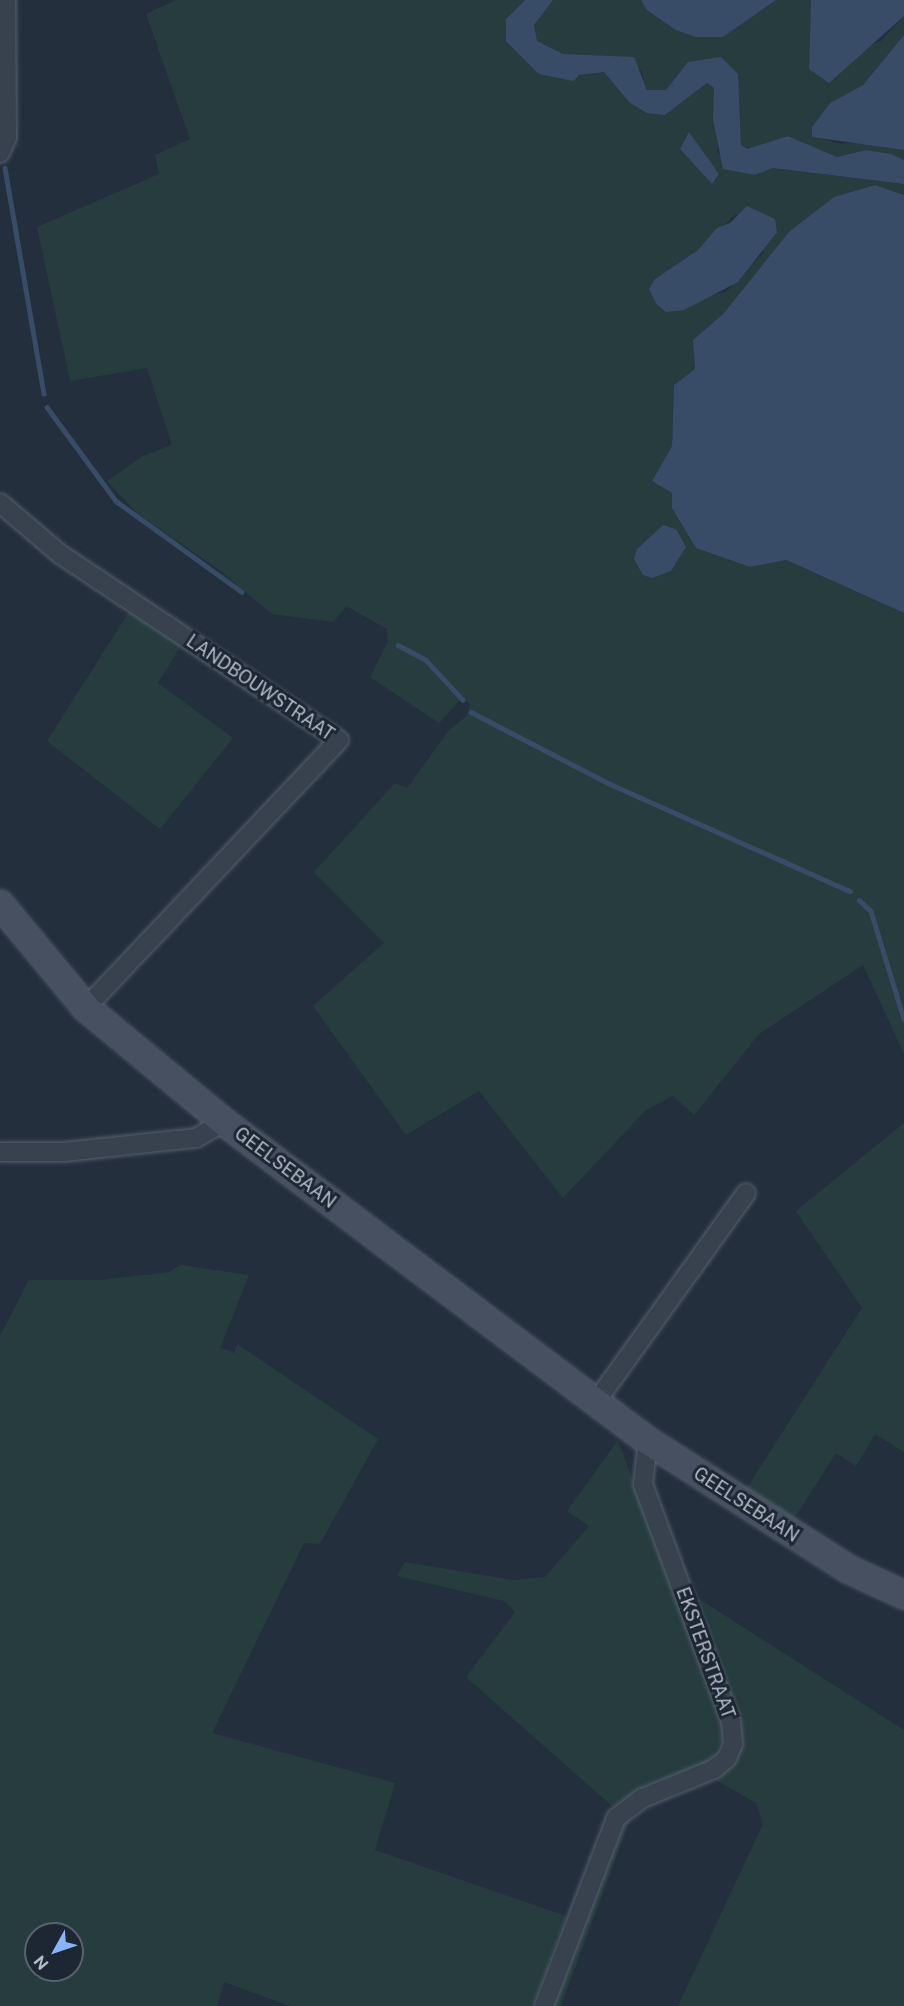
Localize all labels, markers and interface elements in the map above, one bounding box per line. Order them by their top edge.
street label: LANDBOUWSTRAAT [182,631,338,745]
street label: GEELSEBAAN [230,1123,340,1213]
street label: GEELSEBAAN [689,1463,803,1547]
street label: EKSTERSTRAAT [671,1584,739,1722]
north arrow [24,1922,84,1982]
text: N [30,1952,53,1974]

